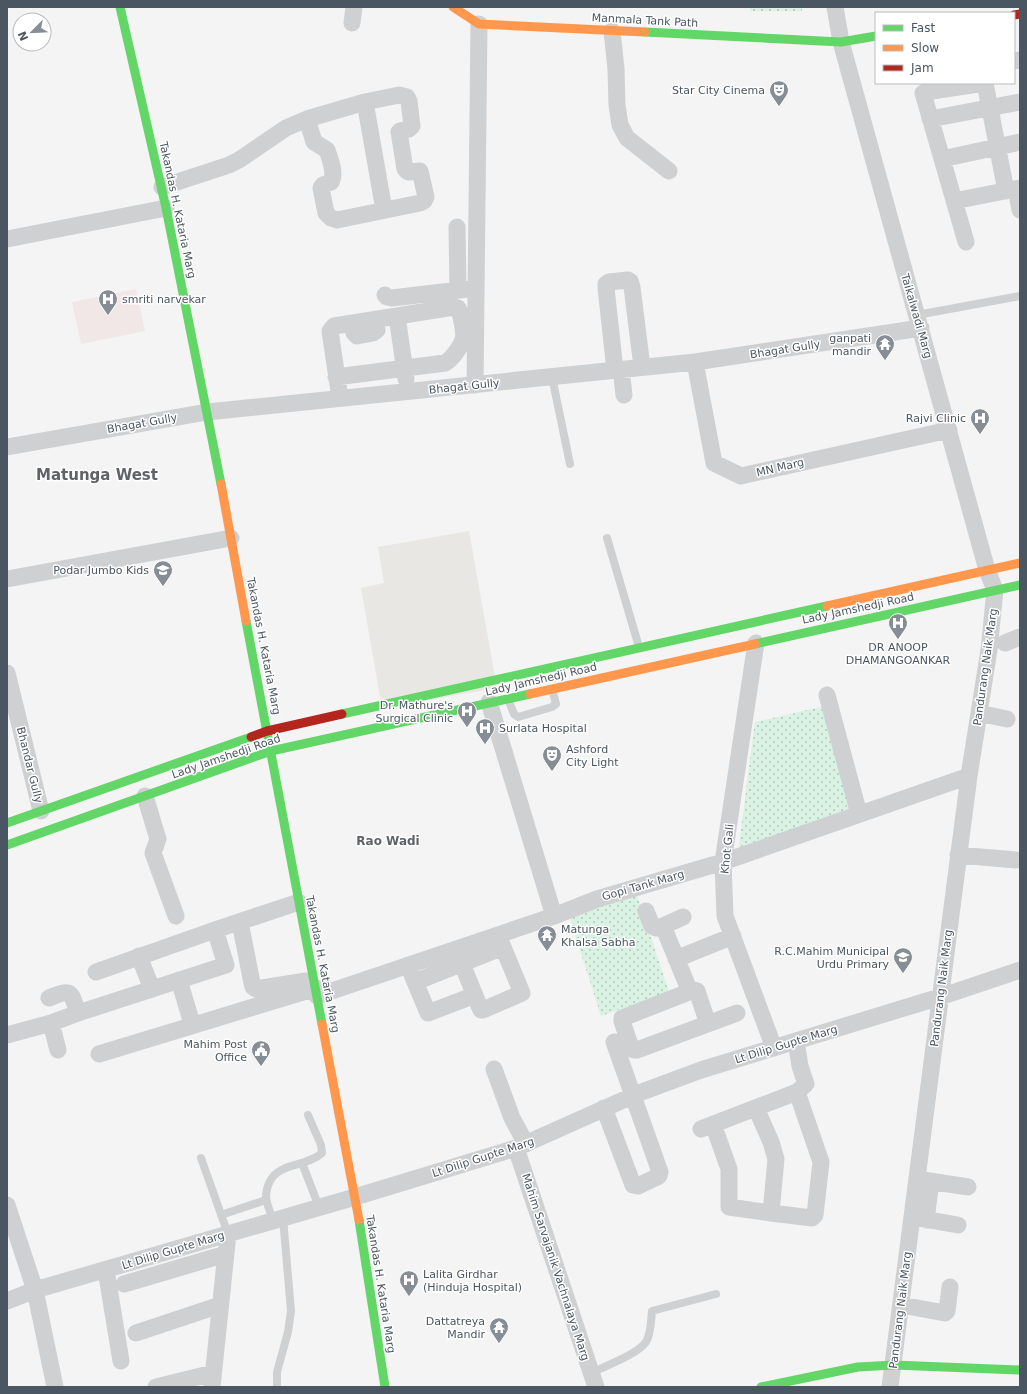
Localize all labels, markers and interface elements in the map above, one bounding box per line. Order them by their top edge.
street label: Manmala Tank Path [591,11,699,30]
north arrow [12,12,52,52]
legend [875,12,1015,84]
text: Fast [911,21,935,35]
text: N [16,29,31,43]
text: Slow [911,41,939,55]
text: Jam [910,61,934,75]
theatre icon: Star City Cinema [768,79,790,107]
place label: Star City Cinema [672,84,765,97]
street label: Takandas H. Kataria Marg [156,139,198,280]
street label: Taikalwadi Marg [898,271,935,360]
hospital icon: smriti narvekar [97,288,119,316]
place label: smriti narvekar [122,293,206,306]
place label: ganpati mandir [829,332,871,358]
temple icon: ganpati mandir [874,333,896,361]
street label: Bhagat Gully [749,337,822,361]
street label: Bhagat Gully [428,376,500,397]
hospital icon: Rajvi Clinic [969,407,991,435]
street label: Bhagat Gully [106,411,179,436]
place label: Rajvi Clinic [906,412,966,425]
street label: MN Marg [755,456,805,479]
district label: Matunga West [36,466,158,484]
school or university icon: Podar Jumbo Kids [152,559,174,587]
place label: Podar Jumbo Kids [53,564,149,577]
street label: Takandas H. Kataria Marg [244,575,283,716]
street label: Lady Jamshedji Road [801,590,915,627]
street label: Pandurang Naik Marg [971,608,1000,726]
hospital icon: DR ANOOP DHAMANGOANKAR [887,612,909,640]
place label: DR ANOOP DHAMANGOANKAR [846,641,951,667]
street label: Lady Jamshedji Road [484,660,598,699]
place label: Dr. Mathure's Surgical Clinic [375,699,453,725]
hospital icon: Dr. Mathure's Surgical Clinic [456,700,478,728]
hospital icon: Surlata Hospital [474,717,496,745]
place label: Surlata Hospital [499,722,587,735]
street label: Bhandar Gully [14,726,45,805]
street label: Lady Jamshedji Road [170,732,282,781]
place label: Ashford City Light [566,743,619,769]
theatre icon: Ashford City Light [541,744,563,772]
street label: Khot Gali [718,823,737,875]
district label: Rao Wadi [356,834,420,848]
street label: Gopi Tank Marg [601,868,686,903]
street label: Takandas H. Kataria Marg [303,893,342,1034]
place label: Matunga Khalsa Sabha [561,923,635,949]
temple icon: Matunga Khalsa Sabha [536,924,558,952]
street label: Pandurang Naik Marg [928,929,955,1047]
place label: R.C.Mahim Municipal Urdu Primary [774,945,889,971]
school or university icon: R.C.Mahim Municipal Urdu Primary [892,946,914,974]
street label: Lt Dilip Gupte Marg [733,1023,839,1066]
place label: Mahim Post Office [184,1038,248,1064]
public building icon: Mahim Post Office [250,1039,272,1067]
street label: Lt Dilip Gupte Marg [430,1135,536,1180]
street label: Mahim Sarvajanik Vachnalaya Marg [519,1172,592,1362]
street label: Takandas H. Kataria Marg [363,1213,398,1354]
street label: Lt Dilip Gupte Marg [120,1229,226,1272]
street label: Pandurang Naik Marg [887,1251,914,1369]
place label: Lalita Girdhar (Hinduja Hospital) [423,1268,522,1294]
hospital icon: Lalita Girdhar (Hinduja Hospital) [398,1269,420,1297]
place label: Dattatreya Mandir [426,1315,485,1341]
temple icon: Dattatreya Mandir [488,1316,510,1344]

